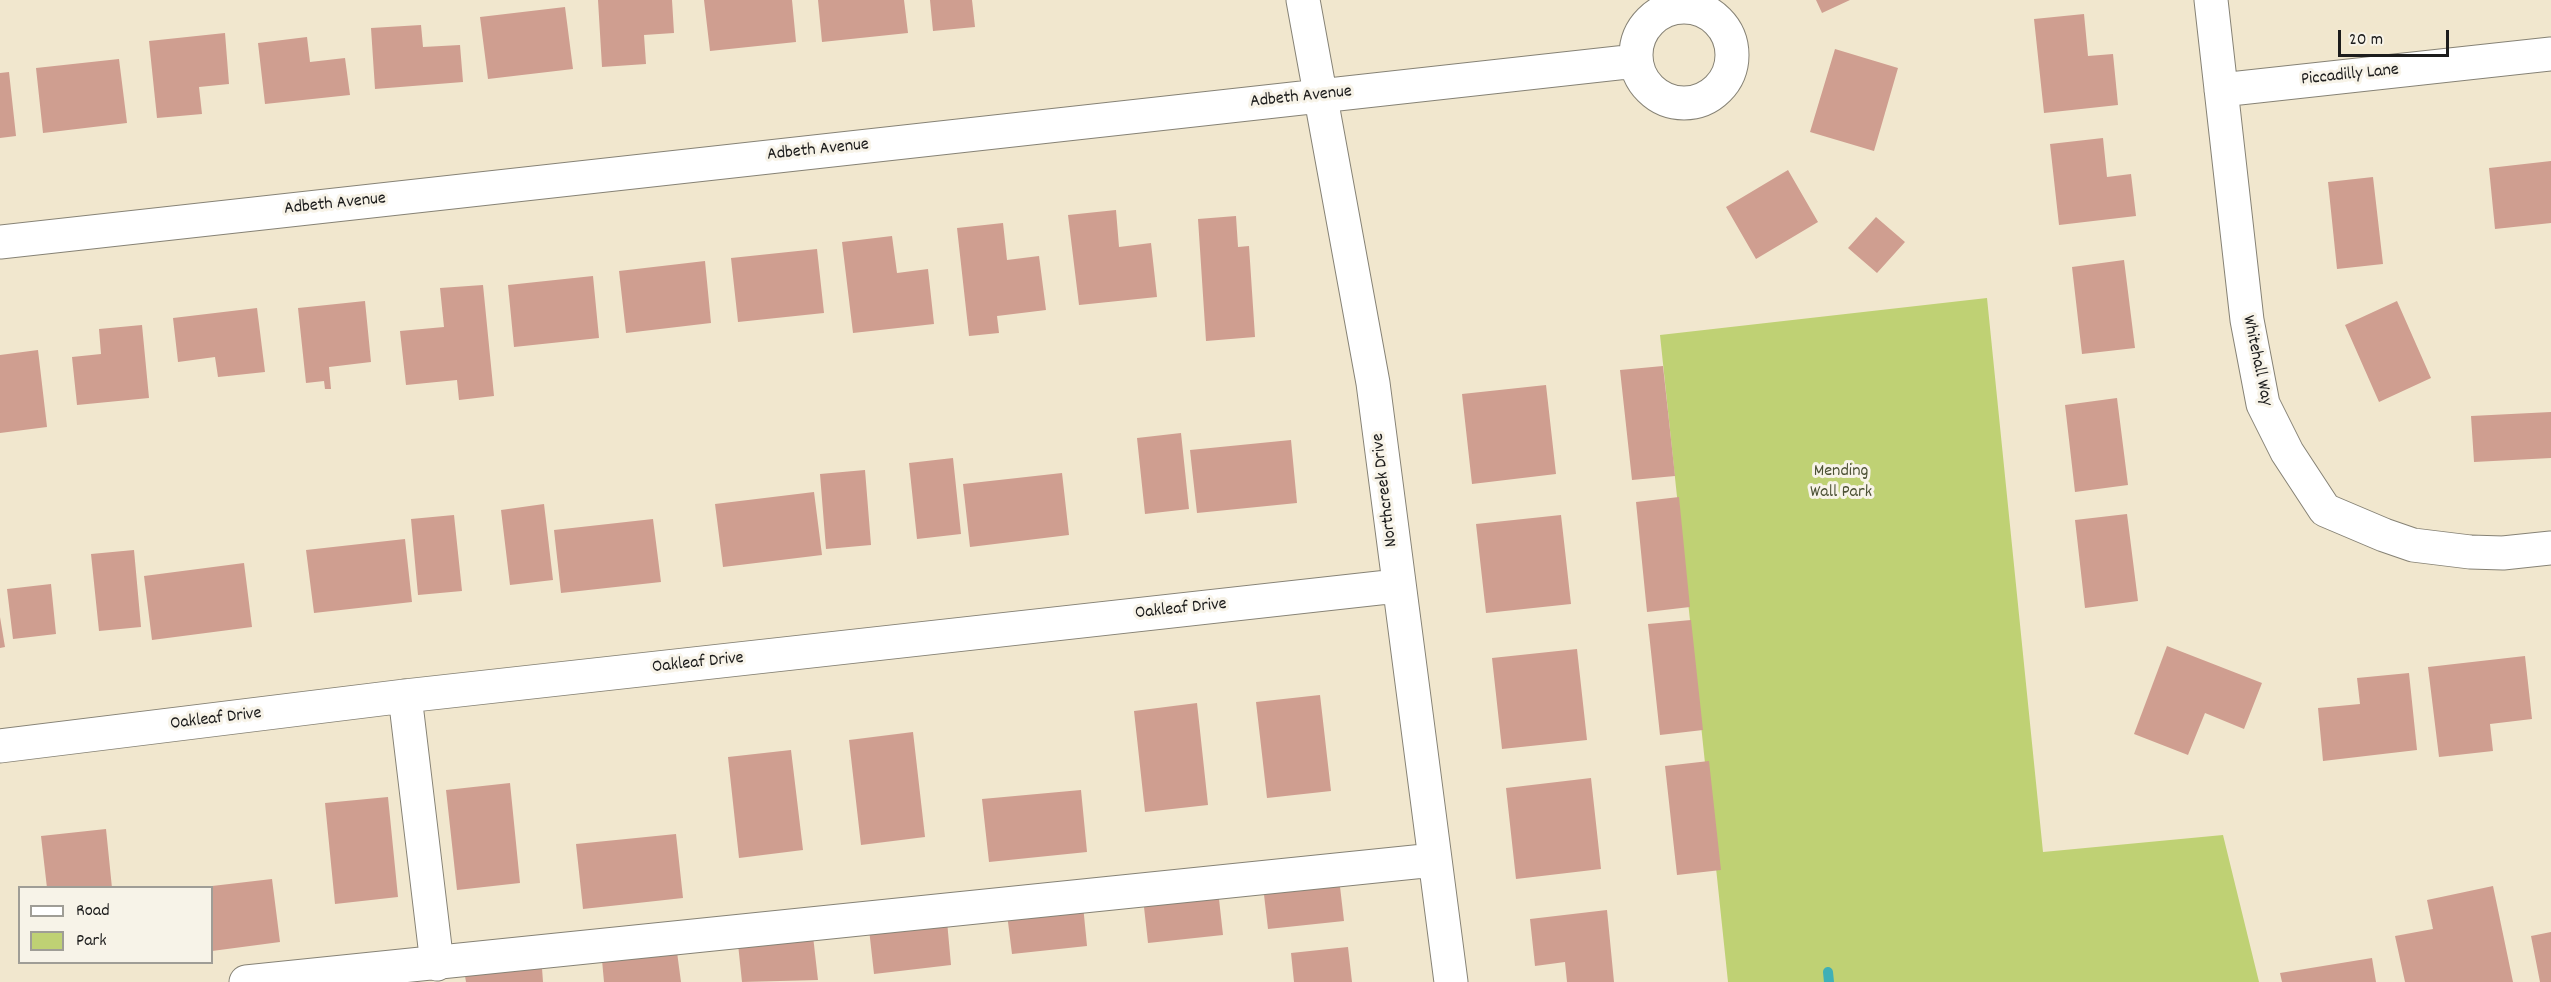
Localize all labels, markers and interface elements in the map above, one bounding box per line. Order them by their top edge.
scale bar [2341,18,2452,56]
text: 20 m [2349,28,2383,53]
street label: Piccadilly Lane [2300,60,2400,92]
street label: Adbeth Avenue [1249,82,1353,114]
street label: Adbeth Avenue [766,135,870,167]
street label: Adbeth Avenue [283,189,387,221]
street label: Whitehall Way [2236,314,2276,408]
street label: Northcreek Drive [1368,432,1404,548]
park label: Mending Wall Park [1810,462,1872,504]
street label: Oakleaf Drive [1134,594,1228,626]
street label: Oakleaf Drive [651,648,745,680]
street label: Oakleaf Drive [169,704,263,736]
legend [18,886,213,964]
text: Road [76,899,110,924]
text: Park [76,929,107,954]

